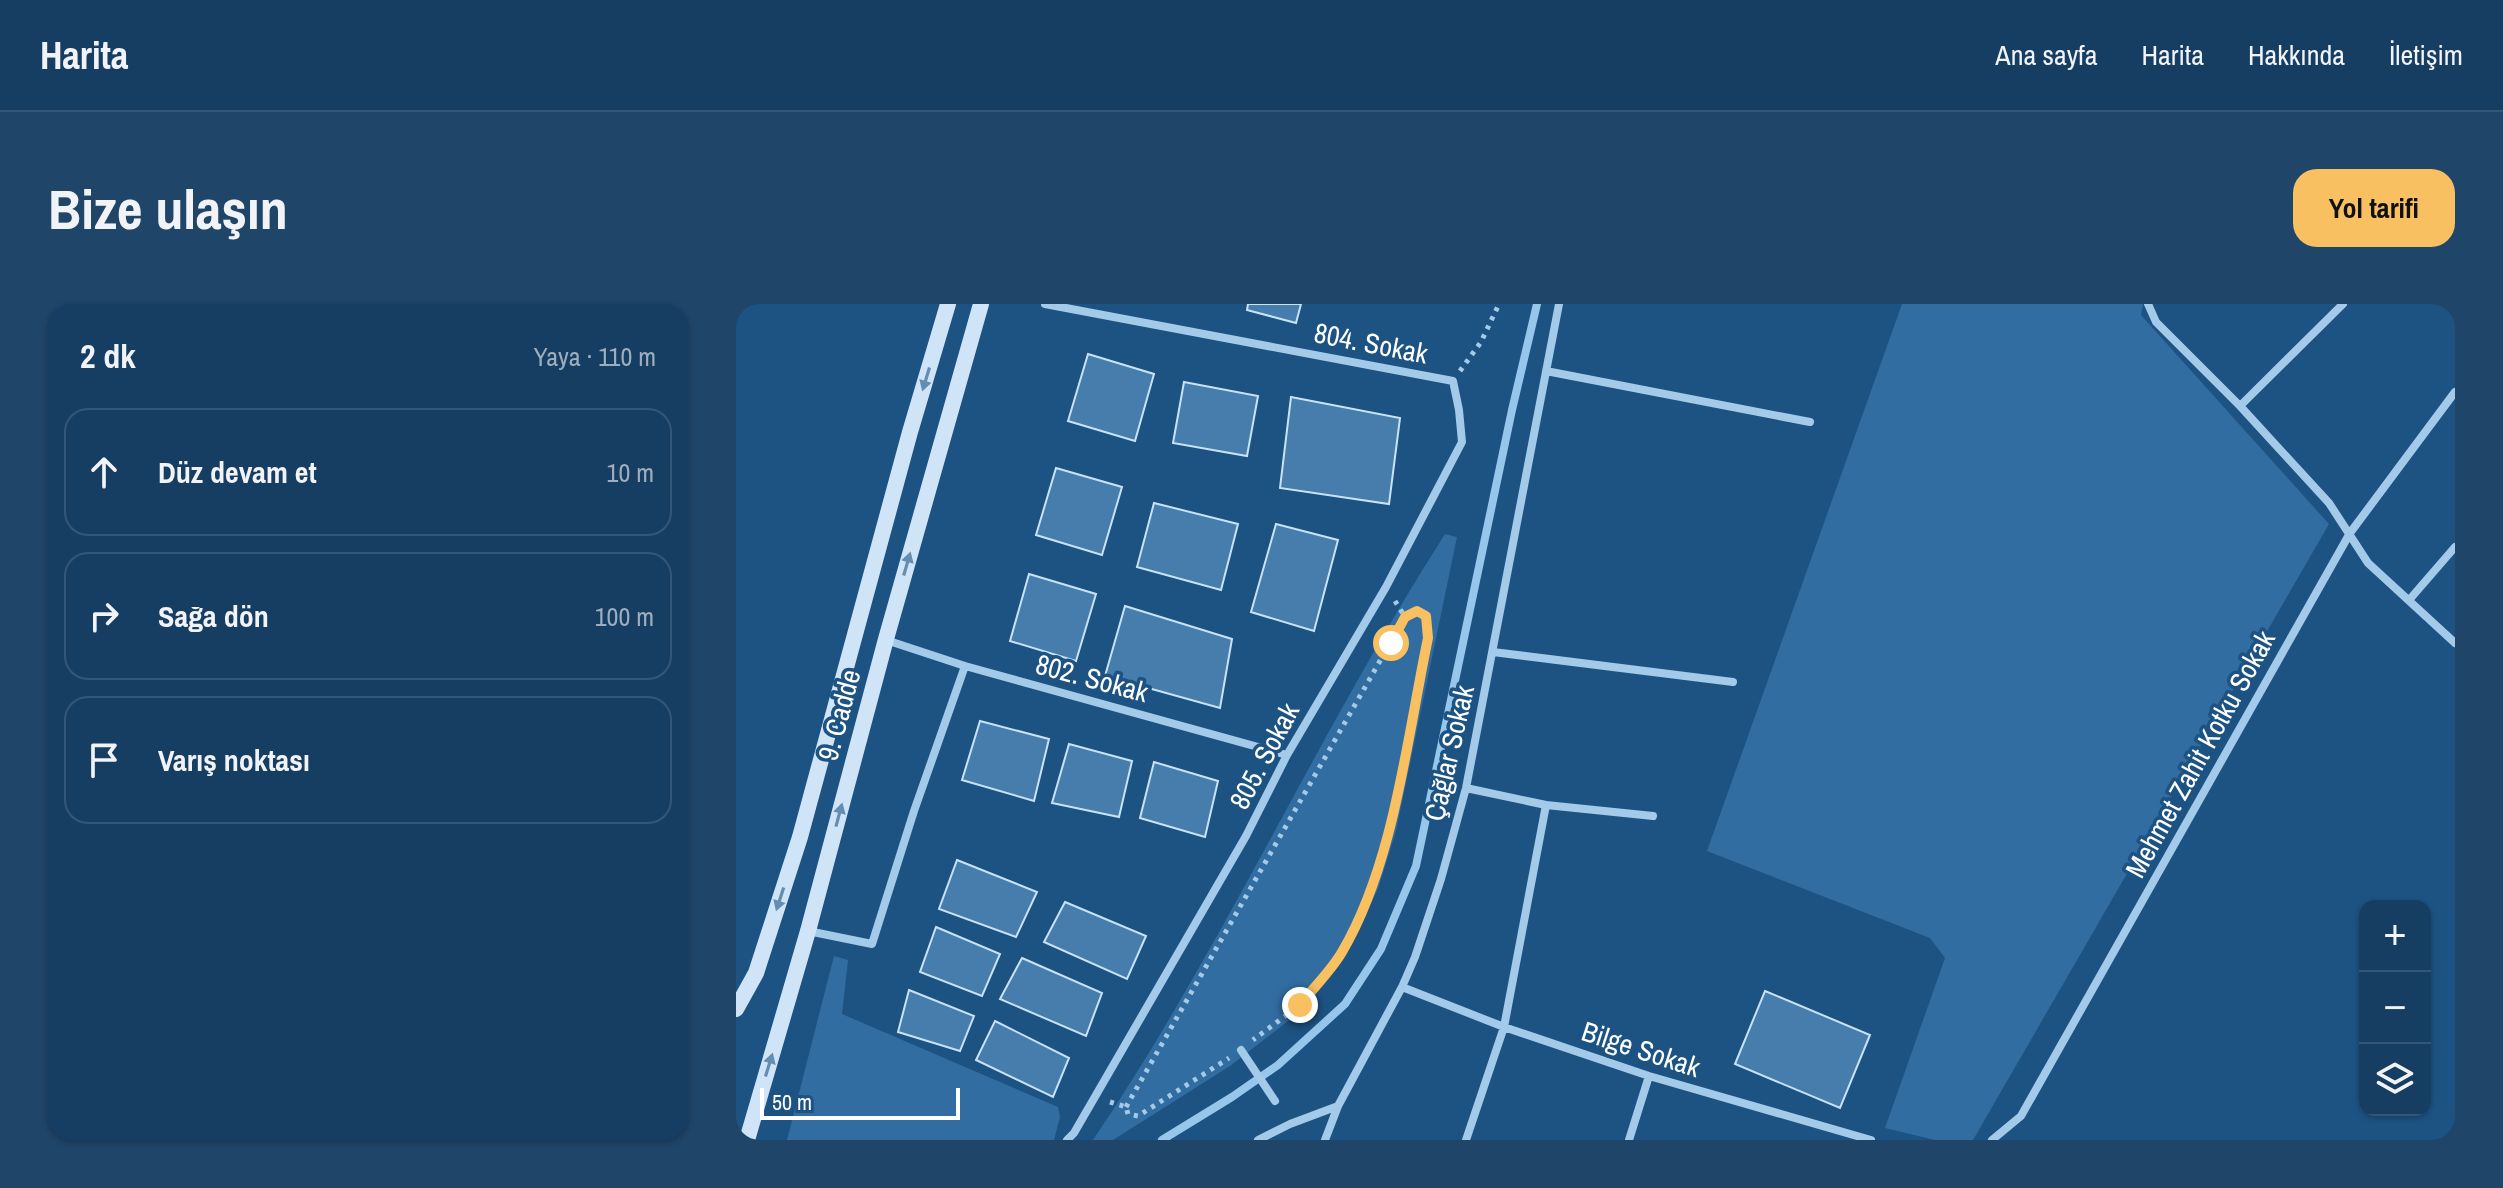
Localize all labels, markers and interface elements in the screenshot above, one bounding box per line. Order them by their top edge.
text: Harita [40,30,128,81]
text: Ana sayfa [1995,36,2097,74]
text: Harita [2141,36,2204,74]
text: Hakkında [2248,36,2345,74]
text: İletişim [2389,36,2463,74]
button: Yol tarifi [2293,169,2455,247]
text: Bize ulaşın [48,171,288,246]
street label: 804. Sokak [1311,313,1432,373]
text: 2 dk [80,333,136,379]
text: Yaya · 110 m [533,339,656,374]
one-way arrow [919,367,932,391]
icon: ahead [82,450,126,494]
text: Düz devam et [158,452,317,492]
text: 10 m [607,455,654,490]
one-way arrow [901,551,913,576]
icon: right [82,594,126,638]
text: Sağa dön [158,596,269,636]
text: 100 m [595,599,654,634]
street label: Mehmet Zahit Kotku Sokak [2116,623,2284,884]
route start [1373,625,1409,661]
street label: 802. Sokak [1032,645,1153,711]
street label: 9. Cadde [809,665,869,765]
street label: Çağlar Sokak [1415,681,1483,824]
street label: 805. Sokak [1220,696,1308,816]
icon: arrive [82,738,126,782]
text: Varış noktası [158,740,310,780]
one-way arrow [834,802,846,827]
one-way arrow [773,887,786,911]
map controls [2359,900,2431,1116]
button: + [2359,900,2431,972]
button: − [2359,972,2431,1044]
route end [1282,987,1318,1023]
street label: Bilge Sokak [1577,1012,1706,1086]
button: layers [2359,1044,2431,1116]
one-way arrow [763,1053,776,1077]
scale bar [760,1084,960,1120]
text: 50 m [772,1087,812,1117]

